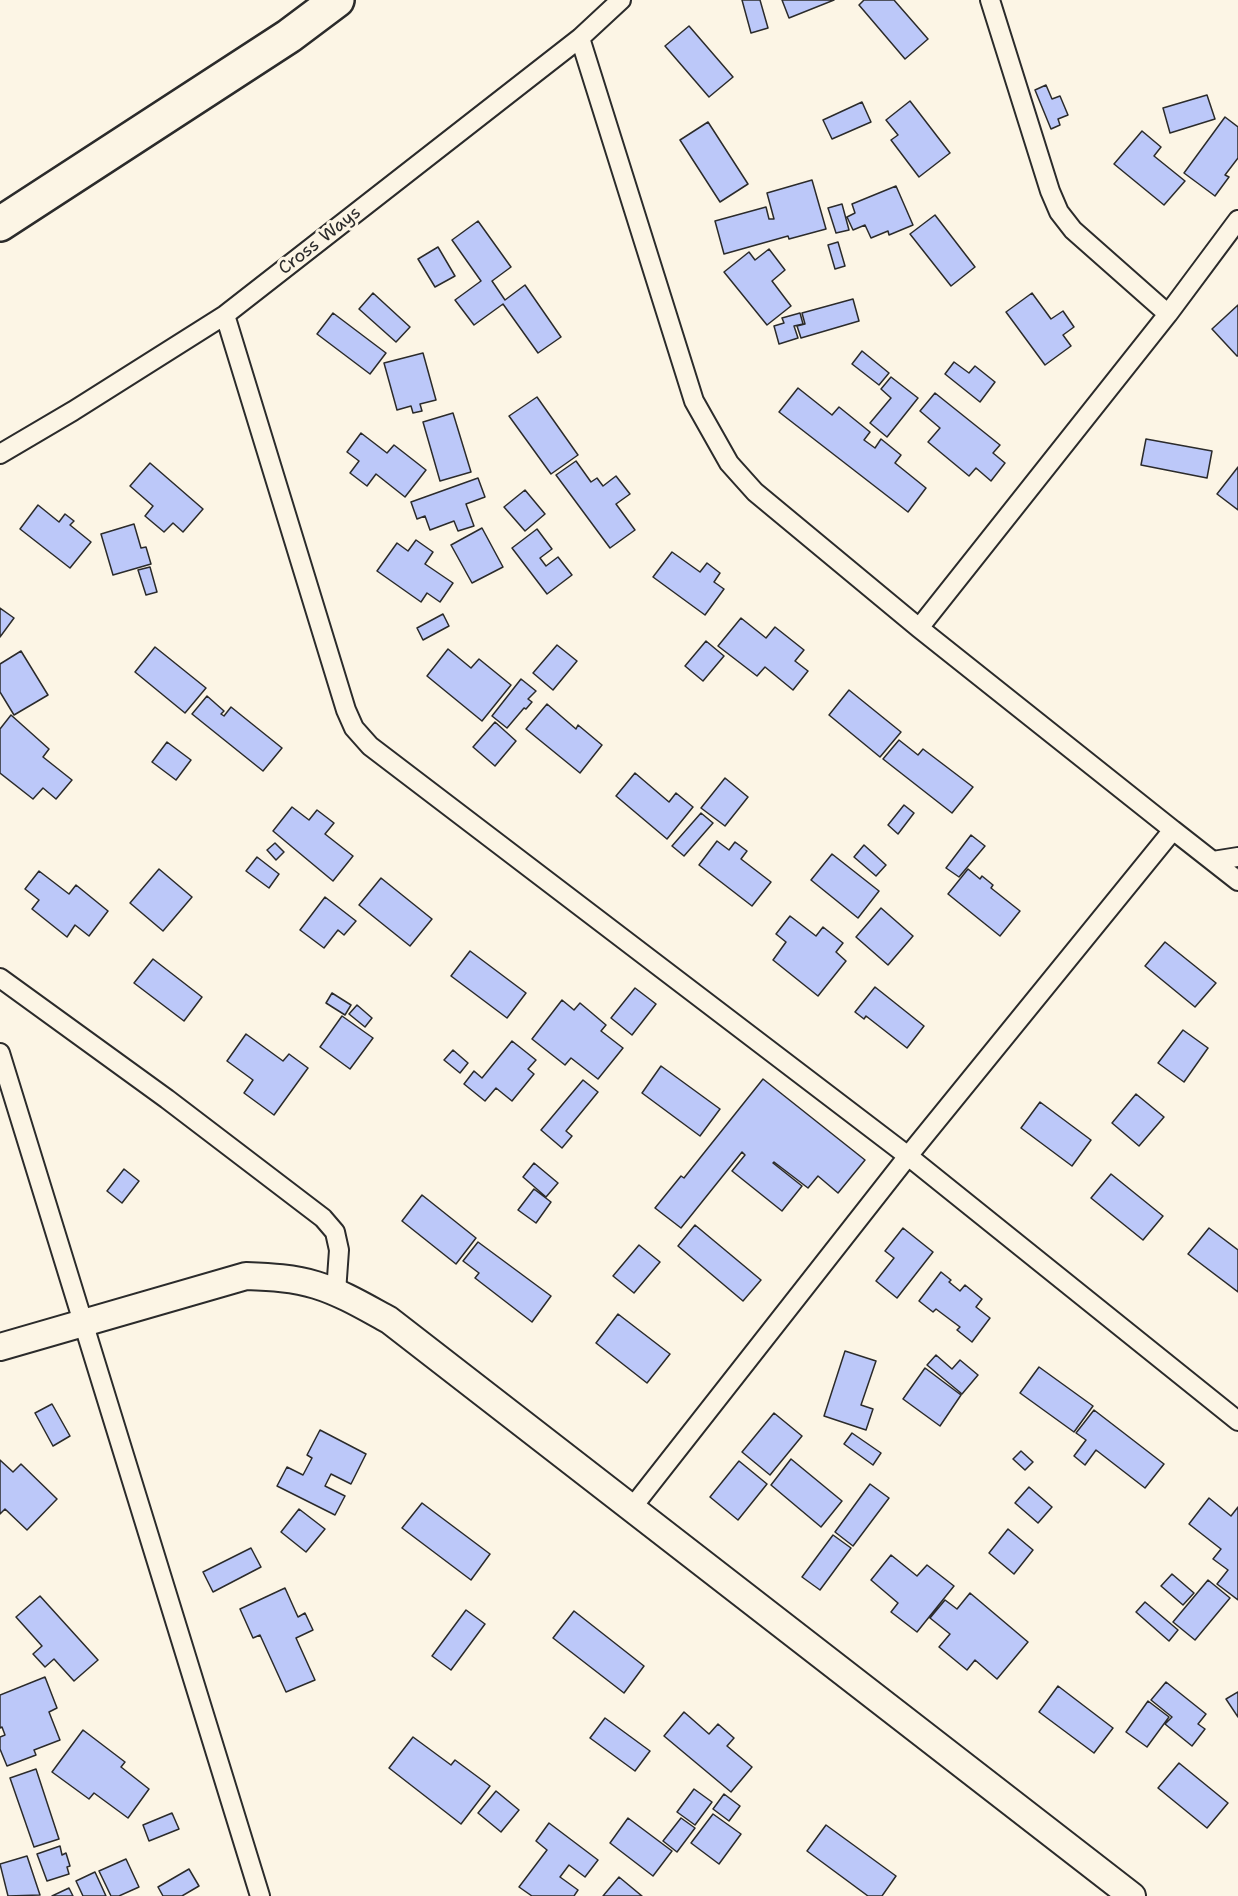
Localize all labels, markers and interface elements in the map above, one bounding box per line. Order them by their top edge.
street label: Cross Ways [274,202,366,280]

